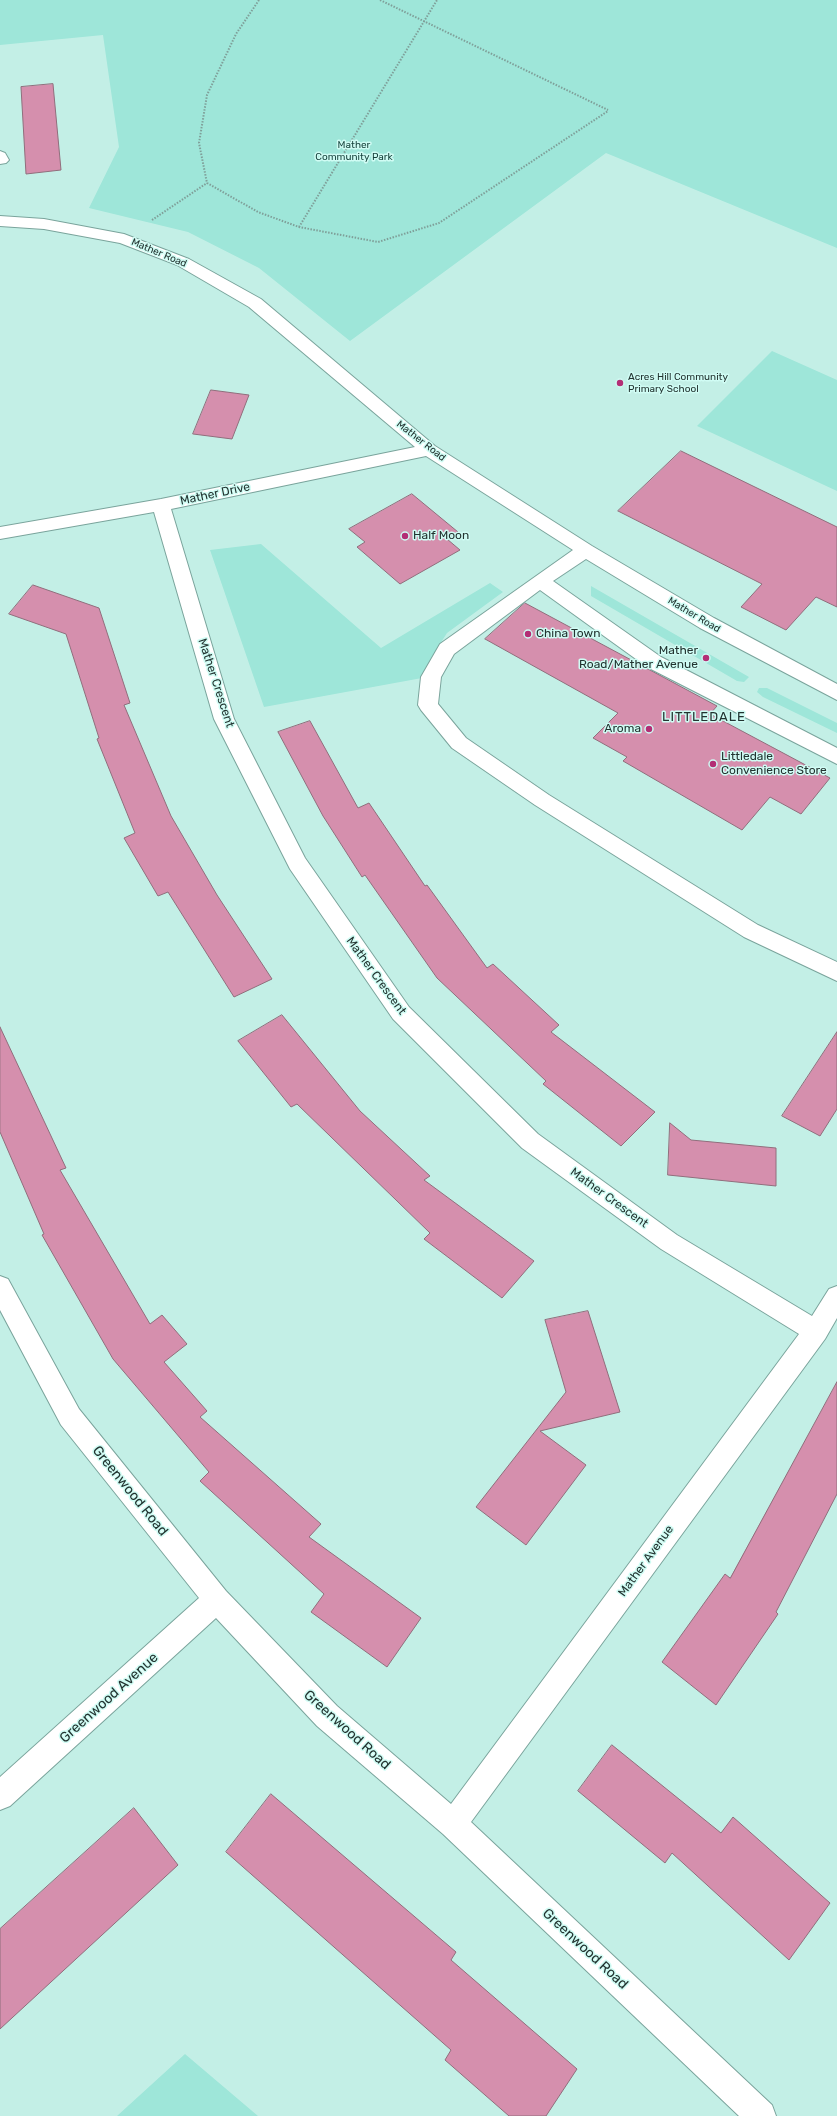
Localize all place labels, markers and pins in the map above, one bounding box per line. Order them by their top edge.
place label: Acres Hill Community Primary School [628,371,728,394]
marker: Acres Hill Community Primary School [615,378,625,388]
place label: Half Moon [413,529,469,543]
marker: Half Moon [400,531,410,541]
place label: China Town [536,627,600,641]
marker: China Town [523,629,533,639]
place label: Mather Road/Mather Avenue [579,644,698,672]
marker: Mather Road/Mather Avenue [701,653,711,663]
place label: Aroma [604,722,641,736]
marker: Aroma [644,724,654,734]
place label: Littledale Convenience Store [721,750,827,778]
marker: Littledale Convenience Store [708,759,718,769]

